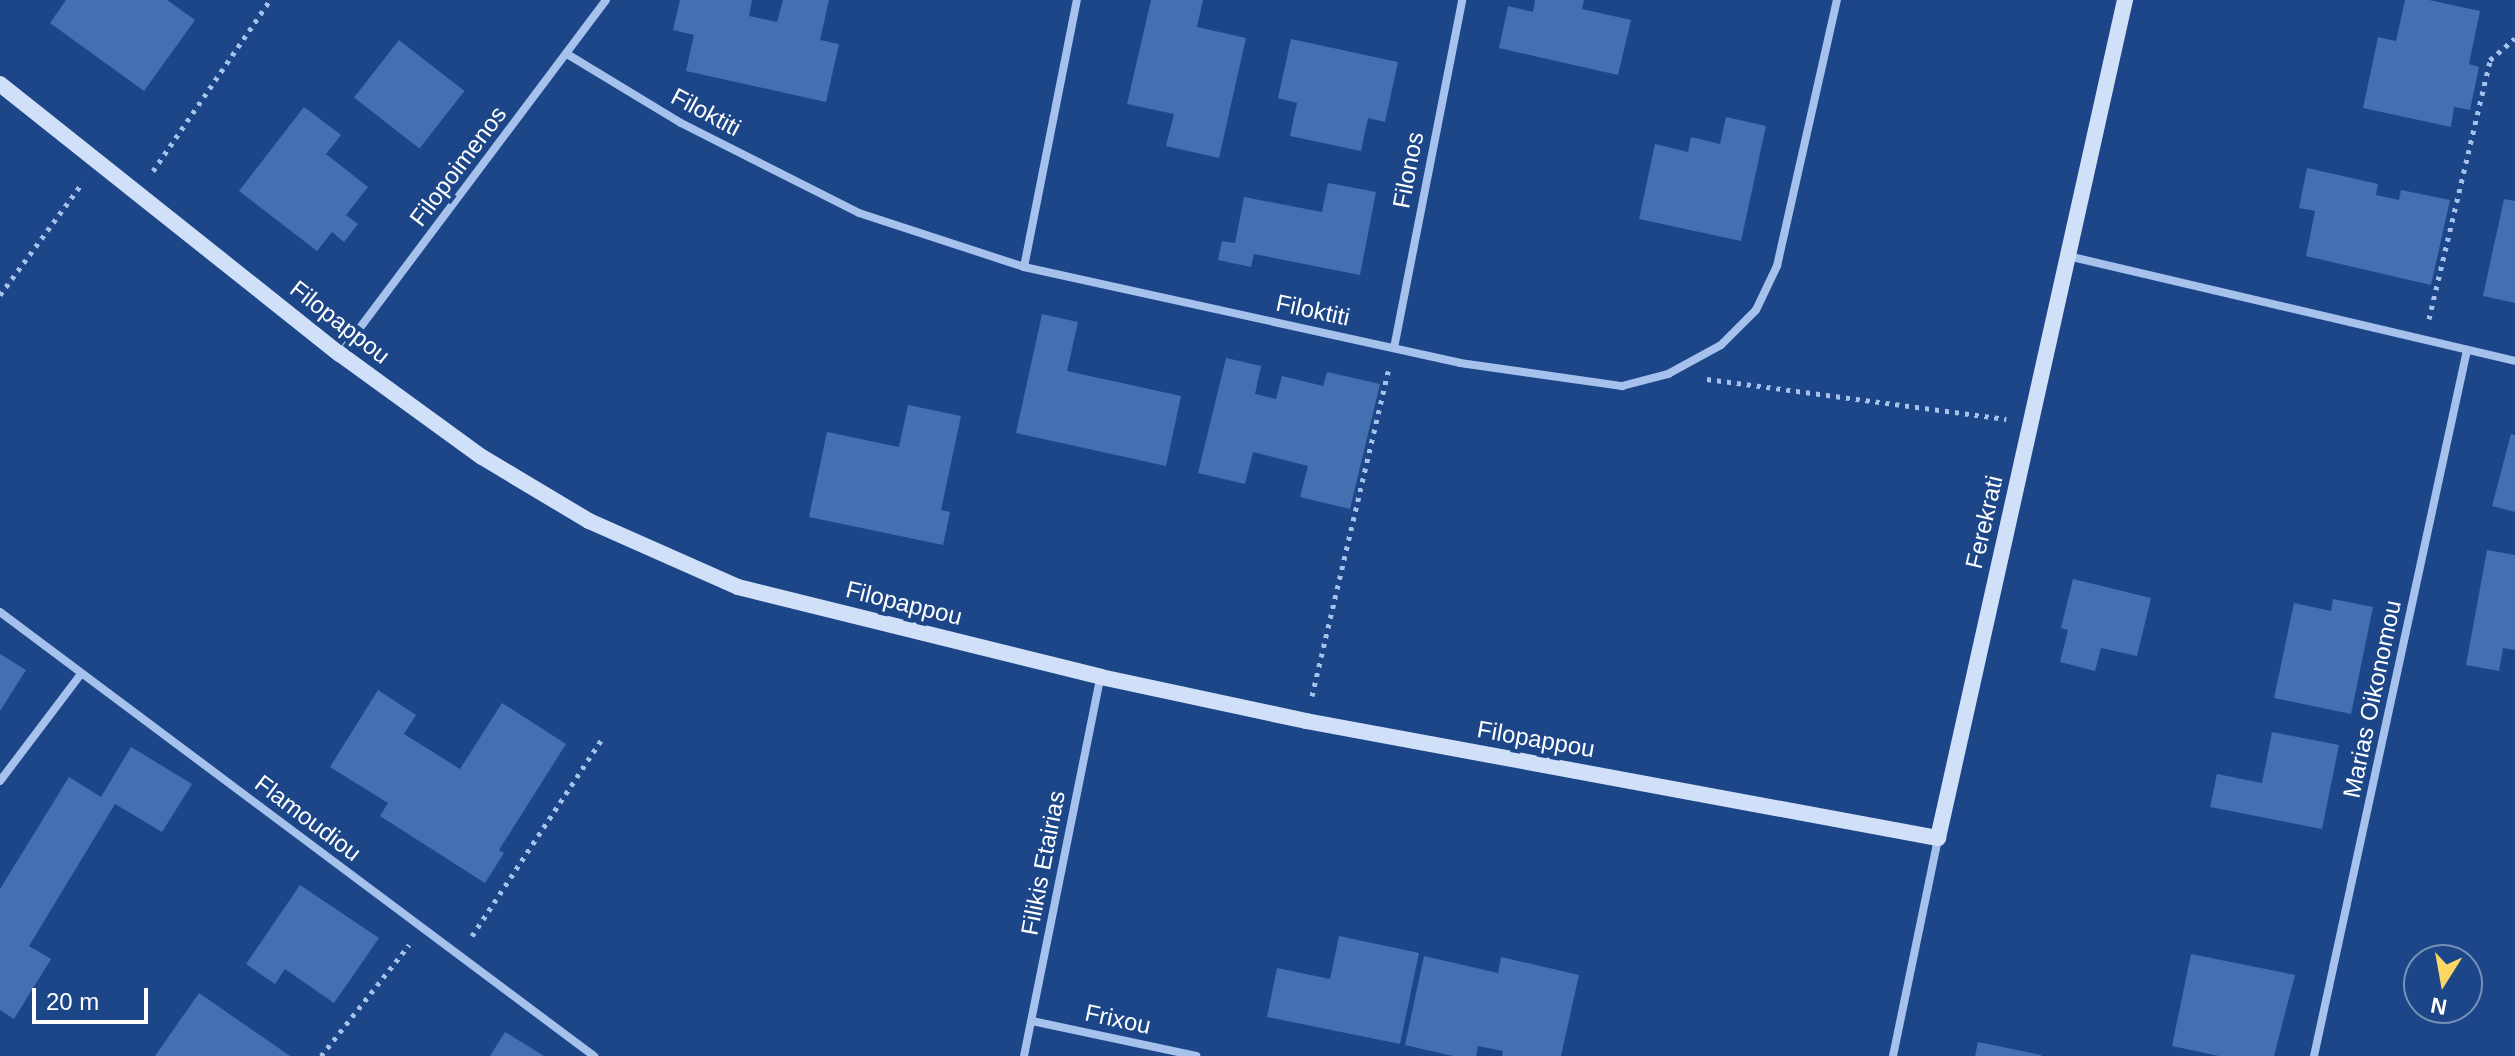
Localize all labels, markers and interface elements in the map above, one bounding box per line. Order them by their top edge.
street label: Filoktiti [666,82,746,142]
street label: Filopoimenos [404,100,512,232]
street label: Filonos [1386,129,1430,211]
street label: Filopappou [284,274,396,370]
street label: Filoktiti [1273,288,1353,332]
street label: Ferekrati [1959,473,2009,571]
street label: Filopappou [843,575,965,631]
street label: Marias Oikonomou [2337,598,2407,800]
street label: Filopappou [1475,715,1597,763]
street label: Flamoudiou [249,769,367,867]
street label: Filikis Etairias [1015,788,1071,938]
north arrow [2403,944,2483,1024]
scale bar [36,972,152,1022]
text: 20 m [46,988,99,1015]
text: N [2429,992,2449,1020]
street label: Frixou [1082,998,1154,1040]

